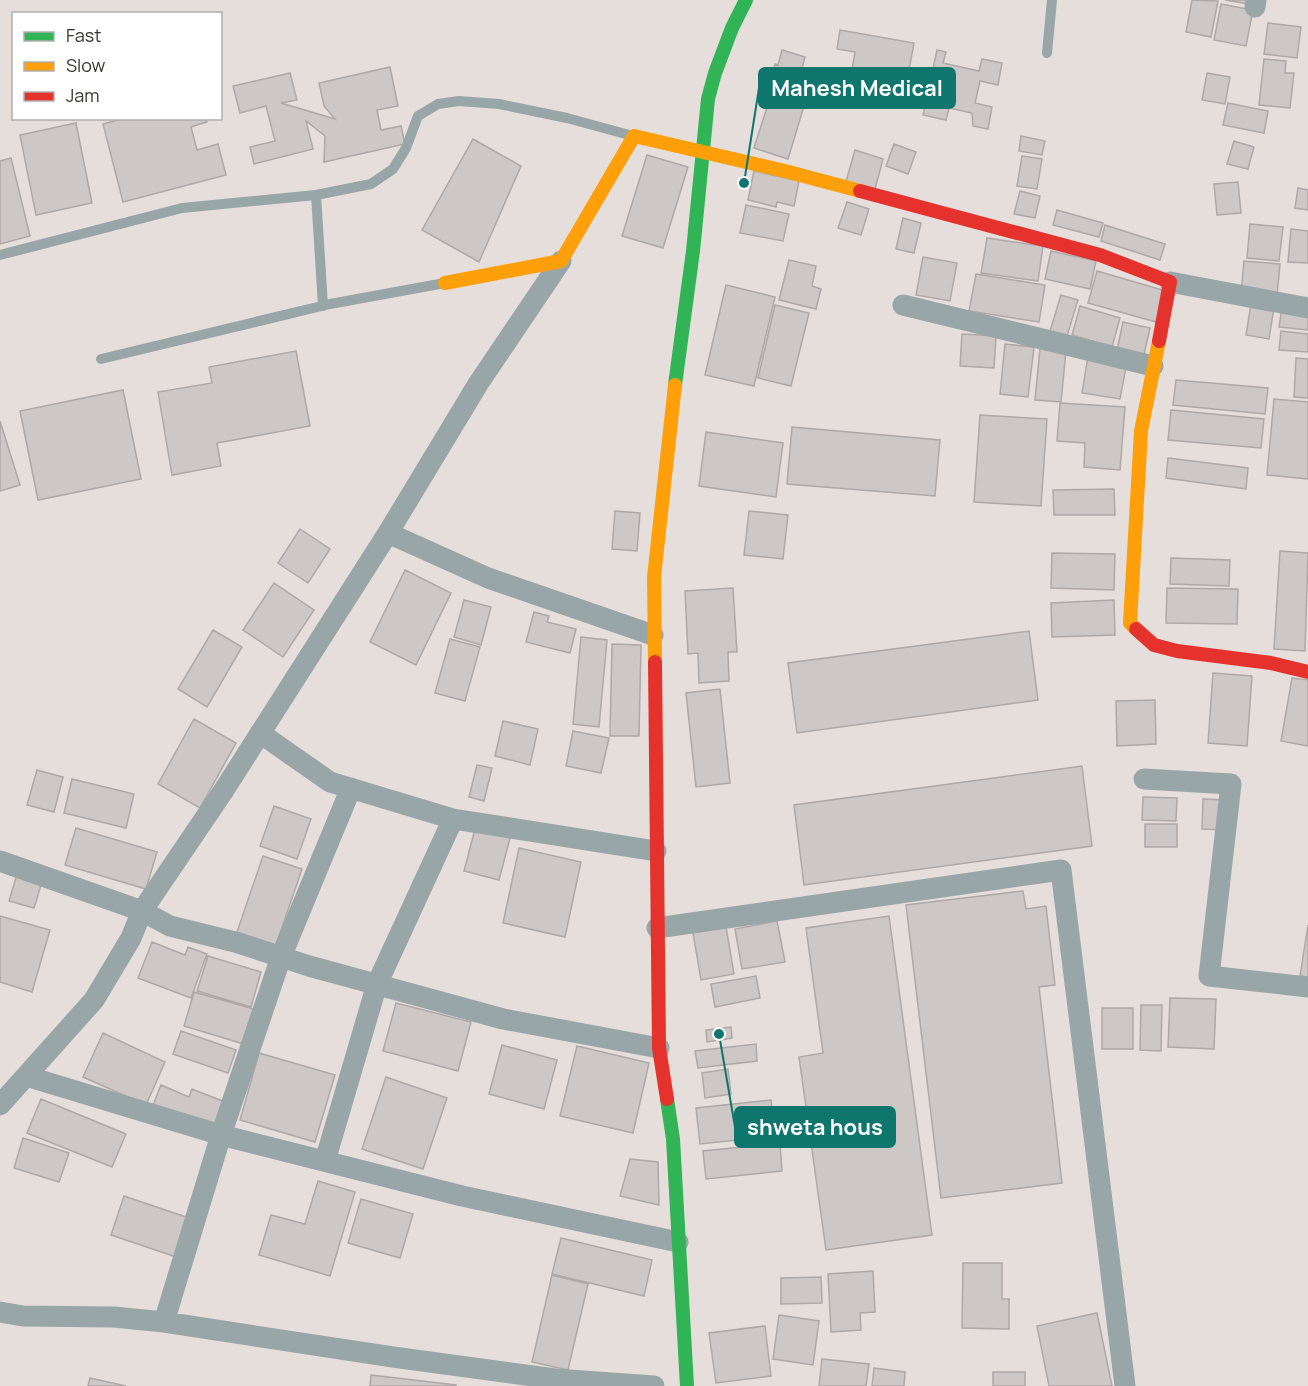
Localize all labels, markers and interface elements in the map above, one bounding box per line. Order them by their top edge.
legend [12,12,222,120]
text: Fast [66,23,101,47]
text: Slow [66,53,106,77]
callout: Mahesh Medical [759,68,955,108]
text: Mahesh Medical [771,73,943,103]
text: Jam [66,83,100,107]
callout: shweta hous [735,1107,895,1147]
text: shweta hous [747,1112,883,1142]

